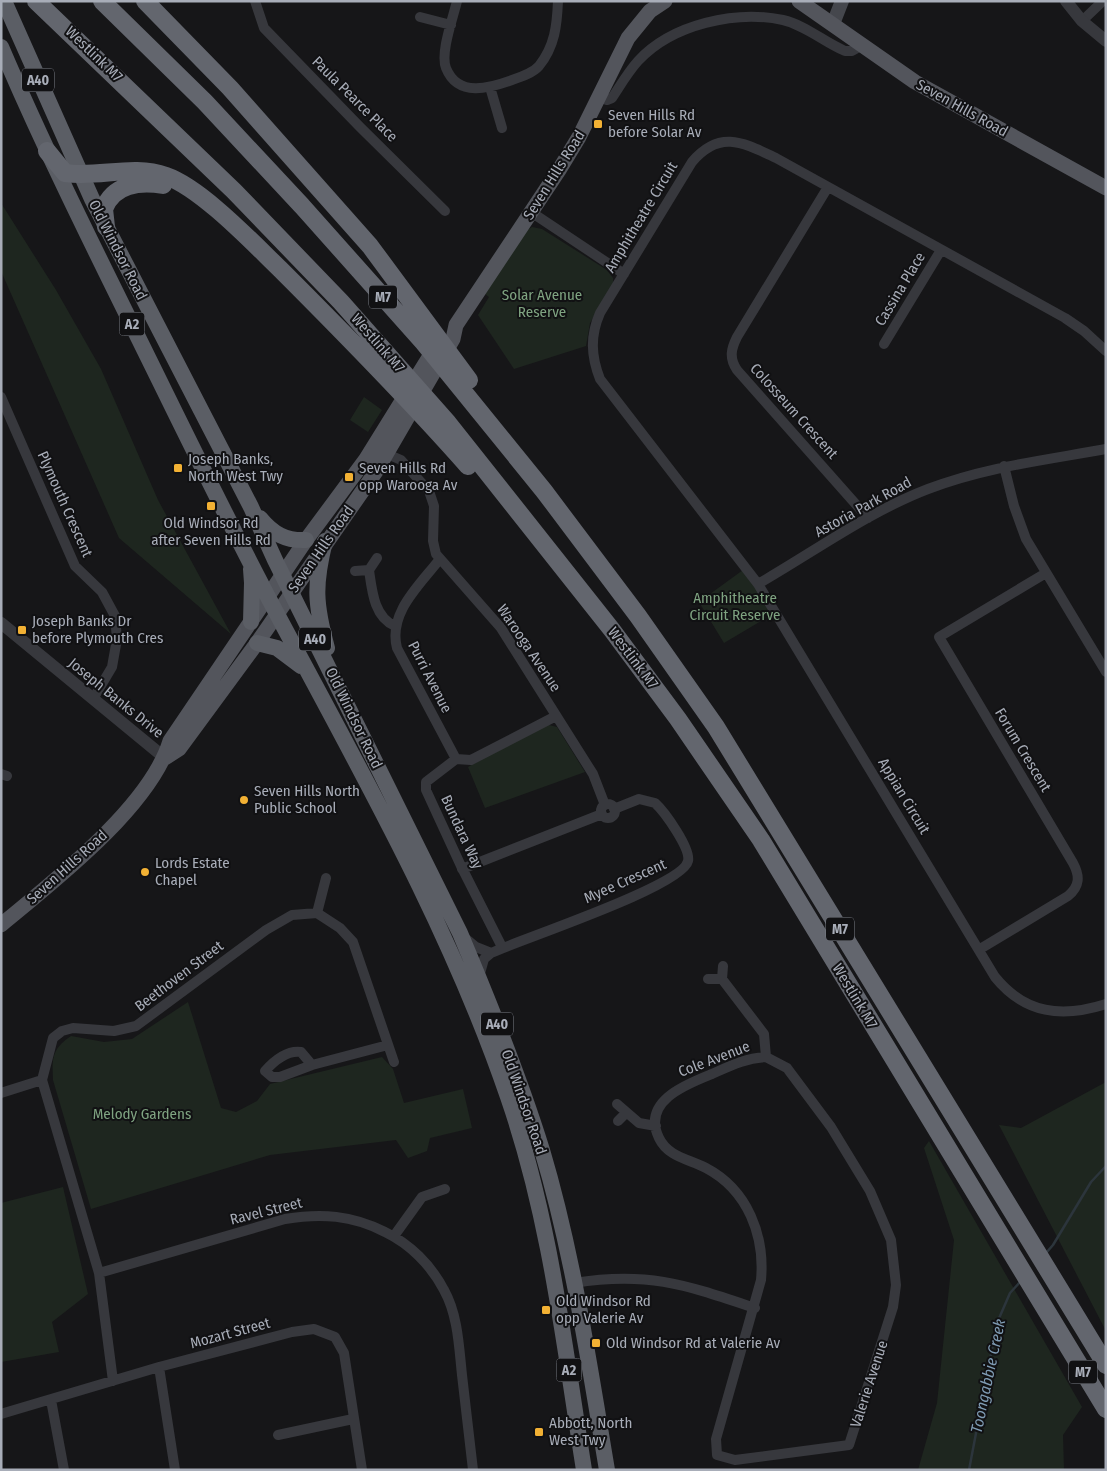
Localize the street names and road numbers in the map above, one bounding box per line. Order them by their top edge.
street label: Westlink M7 [62,22,126,86]
street label: Paula Pearce Place [309,53,401,145]
road number: A40 [22,68,54,92]
street label: Seven Hills Road [913,75,1011,141]
street label: Seven Hills Road [519,127,589,223]
street label: Amphitheatre Circuit [601,158,681,276]
street label: Old Windsor Road [85,197,151,303]
street label: Cassina Place [871,249,929,329]
road number: M7 [369,286,397,308]
street label: Westlink M7 [347,310,409,376]
road number: A2 [120,312,144,336]
street label: Colosseum Crescent [746,360,842,463]
street label: Plymouth Crescent [34,448,96,560]
street label: Astoria Park Road [811,473,915,541]
street label: Seven Hills Road [284,502,358,596]
street label: Warooga Avenue [493,601,565,695]
street label: Westlink M7 [604,624,662,692]
road number: A40 [299,628,331,650]
street label: Purri Avenue [404,638,456,716]
street label: Joseph Banks Drive [65,654,167,742]
street label: Old Windsor Road [322,665,386,771]
street label: Forum Crescent [991,705,1055,795]
street label: Appian Circuit [874,755,934,837]
street label: Bundara Way [437,792,487,872]
street label: Seven Hills Road [23,826,111,908]
street label: Myee Crescent [581,855,669,907]
road number: M7 [826,918,854,941]
street label: Beethoven Street [131,937,227,1015]
street label: Westlink M7 [829,960,881,1032]
road number: A40 [481,1012,513,1036]
street label: Cole Avenue [676,1037,752,1081]
street label: Old Windsor Road [498,1047,550,1157]
street label: Ravel Street [228,1193,304,1229]
street label: Mozart Street [188,1314,272,1352]
street label: Valerie Avenue [846,1338,892,1430]
road number: A2 [556,1358,582,1382]
road number: M7 [1069,1360,1097,1384]

